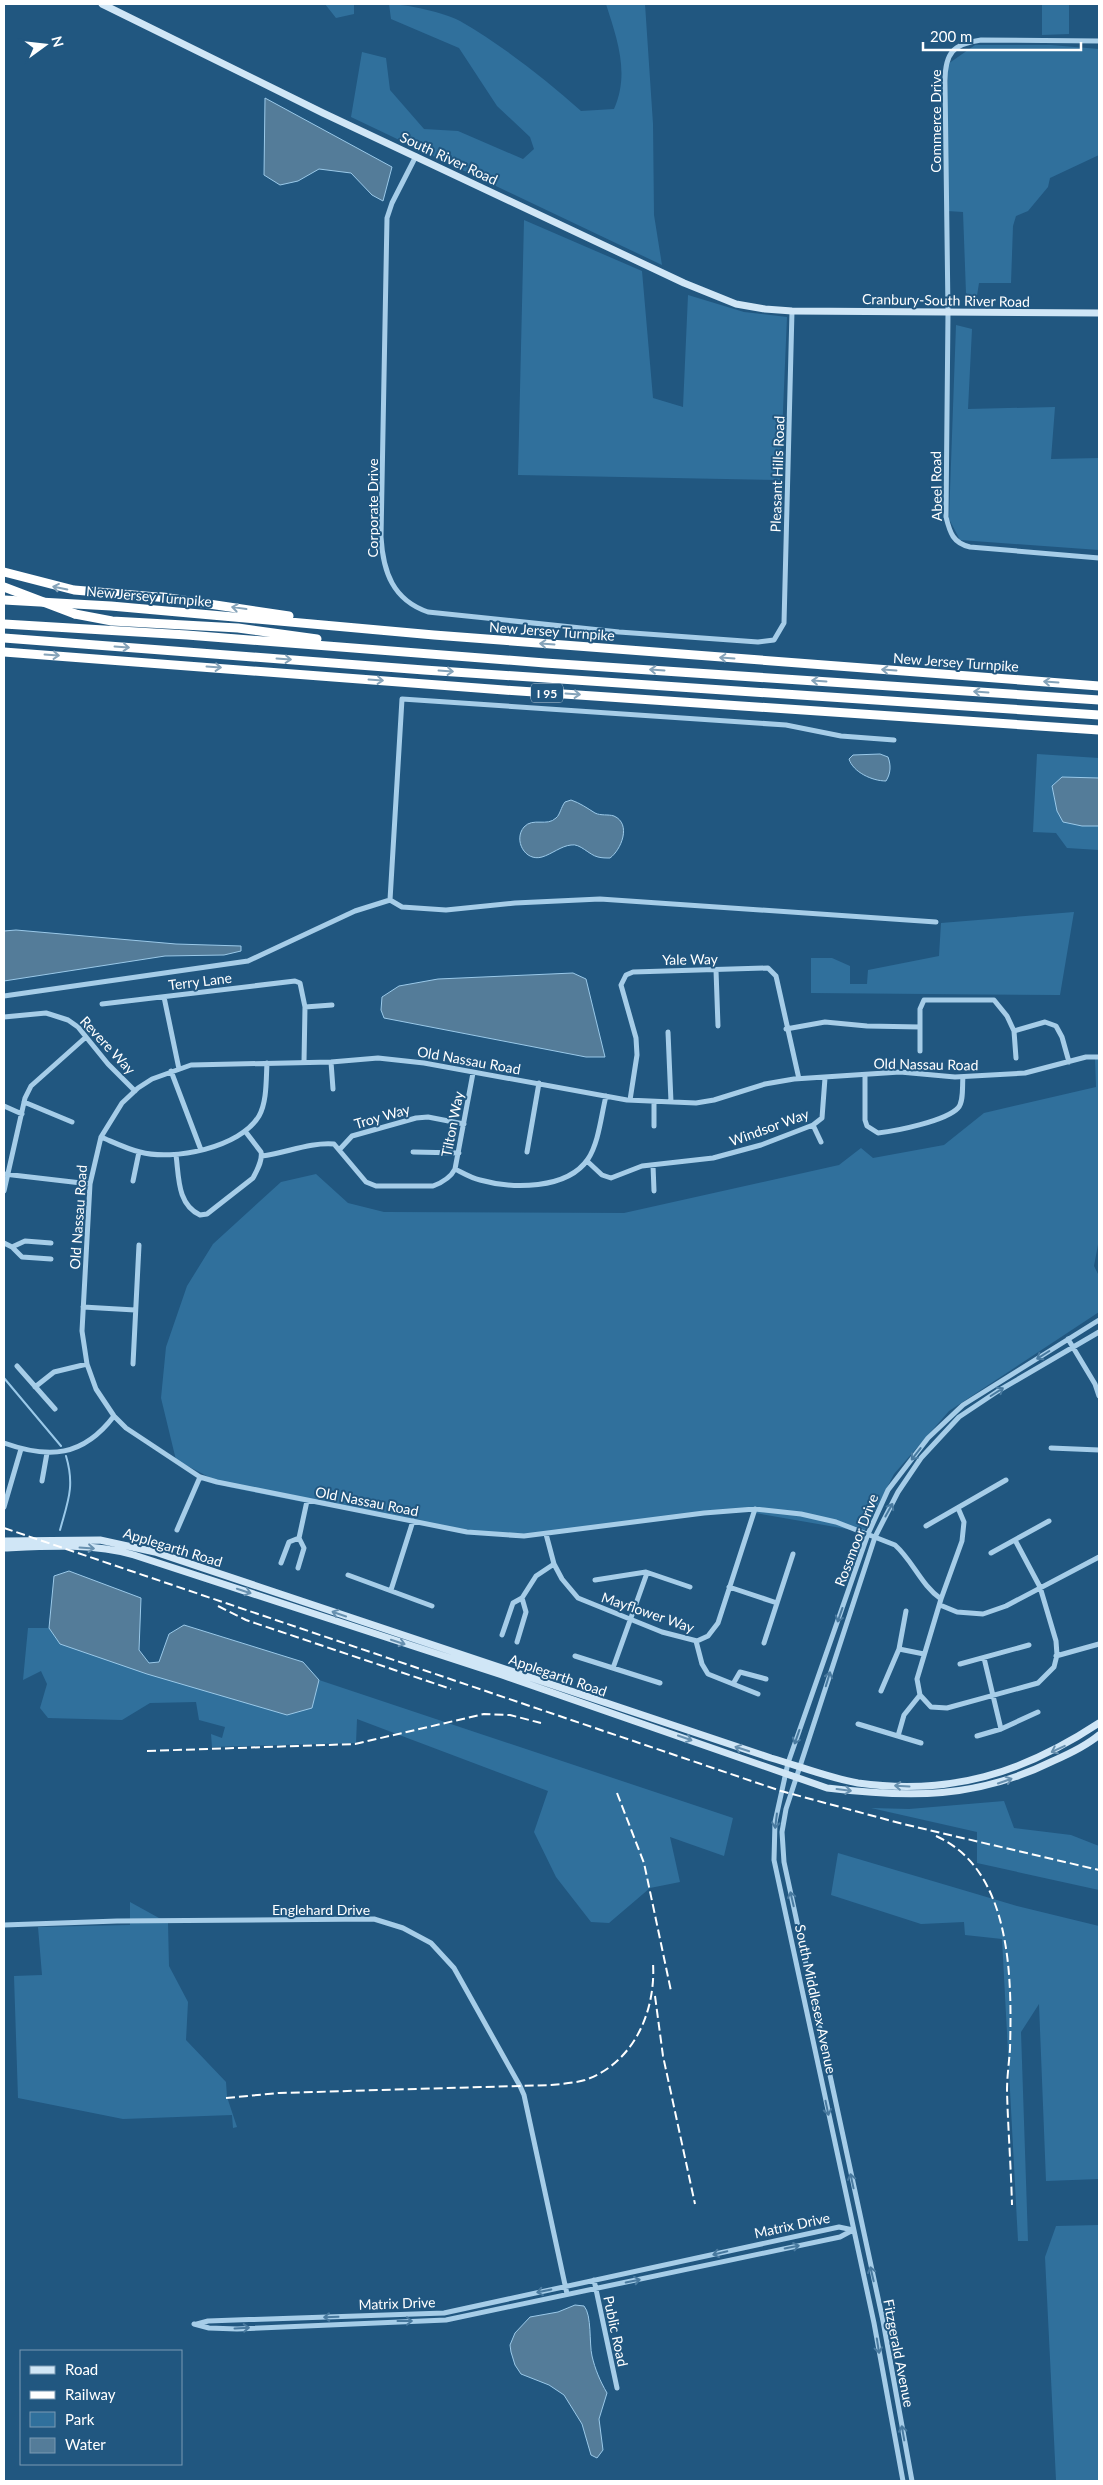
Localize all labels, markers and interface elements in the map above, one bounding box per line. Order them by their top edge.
north arrow [20,20,70,70]
scale bar [923,20,1080,52]
text: 200 m [930,27,972,45]
text: N [48,34,68,49]
street label: Commerce Drive [927,69,944,173]
street label: South River Road [398,128,500,188]
street label: Cranbury-South River Road [862,290,1030,310]
street label: Pleasant Hills Road [766,415,788,533]
street label: Abeel Road [927,451,945,521]
street label: Corporate Drive [364,458,381,558]
one-way arrow [53,582,69,592]
street label: New Jersey Turnpike [86,582,212,610]
one-way arrow [231,603,247,613]
street label: New Jersey Turnpike [489,618,615,644]
one-way arrow [539,639,555,649]
one-way arrow [114,643,130,652]
street label: New Jersey Turnpike [893,649,1019,675]
one-way arrow [44,651,60,660]
one-way arrow [719,653,735,662]
one-way arrow [276,655,292,664]
one-way arrow [206,663,222,672]
one-way arrow [649,666,665,675]
one-way arrow [881,666,897,675]
one-way arrow [438,667,454,676]
one-way arrow [368,675,384,685]
one-way arrow [811,676,827,685]
one-way arrow [1043,678,1059,687]
road number: I 95 [531,684,563,702]
one-way arrow [973,687,989,697]
one-way arrow [565,690,581,699]
street label: Yale Way [662,950,719,968]
street label: Terry Lane [167,969,233,993]
street label: Revere Way [77,1012,140,1078]
street label: Old Nassau Road [416,1043,522,1077]
street label: Old Nassau Road [873,1055,979,1073]
street label: Tilton Way [437,1089,467,1158]
street label: Troy Way [352,1100,413,1132]
street label: Windsor Way [727,1104,812,1149]
street label: Old Nassau Road [66,1164,90,1270]
one-way arrow [1037,1350,1051,1360]
one-way arrow [990,1387,1004,1397]
one-way arrow [910,1447,921,1460]
street label: Old Nassau Road [314,1483,420,1519]
street label: Rossmoor Drive [831,1491,881,1589]
one-way arrow [884,1503,894,1518]
street label: Applegarth Road [121,1524,225,1570]
one-way arrow [79,1544,95,1553]
one-way arrow [235,1586,251,1596]
street label: Mayflower Way [599,1588,697,1636]
one-way arrow [835,1607,844,1623]
one-way arrow [331,1609,347,1618]
one-way arrow [389,1637,405,1647]
street label: Applegarth Road [507,1650,609,1700]
one-way arrow [824,1671,834,1687]
one-way arrow [792,1729,801,1744]
one-way arrow [676,1733,692,1743]
one-way arrow [734,1744,750,1753]
one-way arrow [1051,1744,1066,1754]
one-way arrow [997,1776,1012,1785]
one-way arrow [894,1782,910,1791]
one-way arrow [836,1785,852,1795]
one-way arrow [771,1812,781,1828]
one-way arrow [787,1892,796,1908]
street label: Englehard Drive [272,1901,370,1918]
street label: South Middlesex Avenue [792,1923,840,2075]
one-way arrow [823,2100,833,2116]
one-way arrow [847,2174,856,2190]
street label: Matrix Drive [753,2209,831,2241]
one-way arrow [784,2241,800,2251]
one-way arrow [712,2249,728,2258]
one-way arrow [867,2266,876,2282]
one-way arrow [625,2276,641,2285]
one-way arrow [536,2287,552,2296]
street label: Matrix Drive [358,2293,436,2313]
street label: Public Road [600,2294,632,2368]
street label: Fitzgerald Avenue [880,2298,918,2408]
one-way arrow [323,2312,340,2322]
one-way arrow [396,2316,412,2326]
one-way arrow [234,2324,250,2333]
one-way arrow [873,2337,883,2353]
legend [20,2350,182,2465]
text: Road [65,2360,98,2378]
text: Railway [65,2385,116,2403]
text: Park [65,2410,95,2428]
one-way arrow [898,2426,908,2442]
text: Water [65,2435,106,2453]

